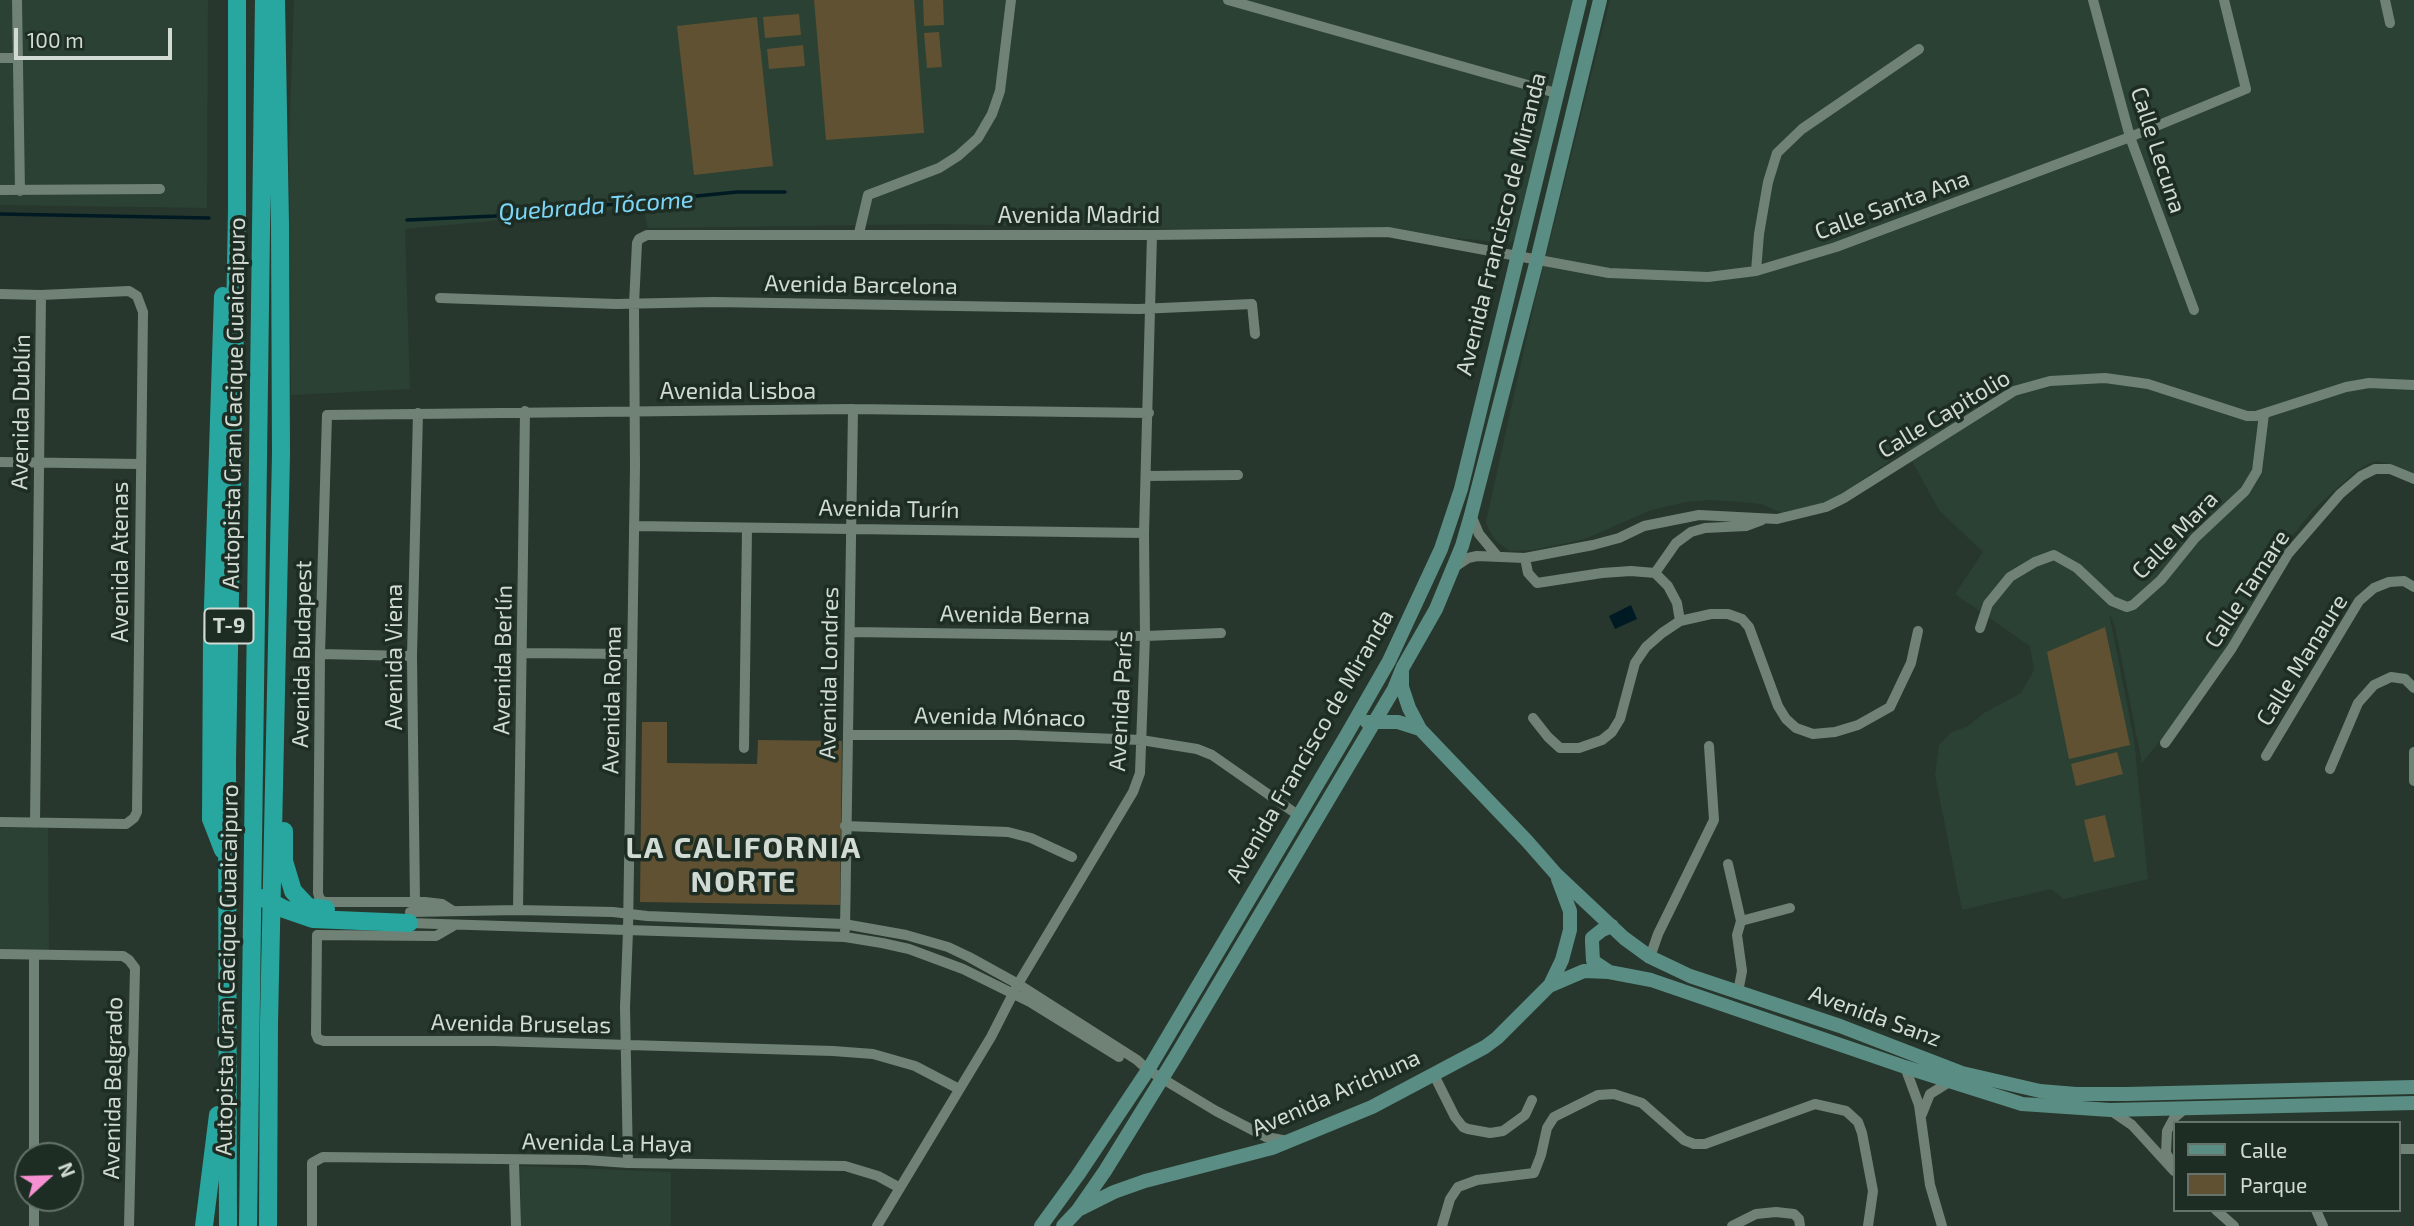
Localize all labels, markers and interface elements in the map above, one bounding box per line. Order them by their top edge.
scale bar [18,14,175,58]
text: 100 m [27,27,84,52]
street label: Avenida Francisco de Miranda [1450,70,1552,378]
street label: Calle Lecuna [2125,83,2191,217]
street label: Calle Santa Ana [1811,164,1973,246]
water label: Quebrada Tócome [497,185,695,227]
street label: Avenida Madrid [998,201,1160,229]
street label: Autopista Gran Cacique Guaicaipuro [217,217,251,589]
street label: Avenida Barcelona [764,270,958,300]
street label: Avenida Dublín [6,334,36,490]
street label: Calle Capitolio [1873,364,2015,464]
street label: Avenida Lisboa [660,377,816,405]
street label: Avenida Atenas [106,481,134,643]
street label: Calle Mara [2126,485,2224,585]
street label: Avenida Turín [818,494,960,524]
street label: Calle Tamare [2199,525,2295,653]
street label: Avenida Budapest [287,560,317,748]
street label: Avenida Viena [380,584,408,730]
street label: Avenida Berlín [488,585,518,735]
street label: Avenida Londres [814,586,844,760]
street label: Calle Manaure [2251,589,2353,731]
street label: Avenida Berna [940,600,1090,630]
street label: Avenida Francisco de Miranda [1220,604,1400,888]
road number: T-9 [204,608,254,644]
street label: Avenida Roma [597,626,627,774]
street label: Avenida París [1104,630,1138,772]
street label: Avenida Mónaco [914,702,1086,732]
street label: Autopista Gran Cacique Guaicaipuro [210,784,244,1156]
district label: LA CALIFORNIA NORTE [627,830,861,900]
street label: Avenida Sanz [1805,979,1945,1053]
street label: Avenida Belgrado [98,996,128,1180]
street label: Avenida Bruselas [431,1009,611,1039]
street label: Avenida Arichuna [1248,1044,1424,1142]
legend [2172,1121,2400,1212]
street label: Avenida La Haya [522,1128,692,1158]
text: Calle [2240,1137,2287,1162]
north arrow [14,1142,84,1212]
text: N [54,1159,80,1180]
text: Parque [2240,1172,2307,1197]

